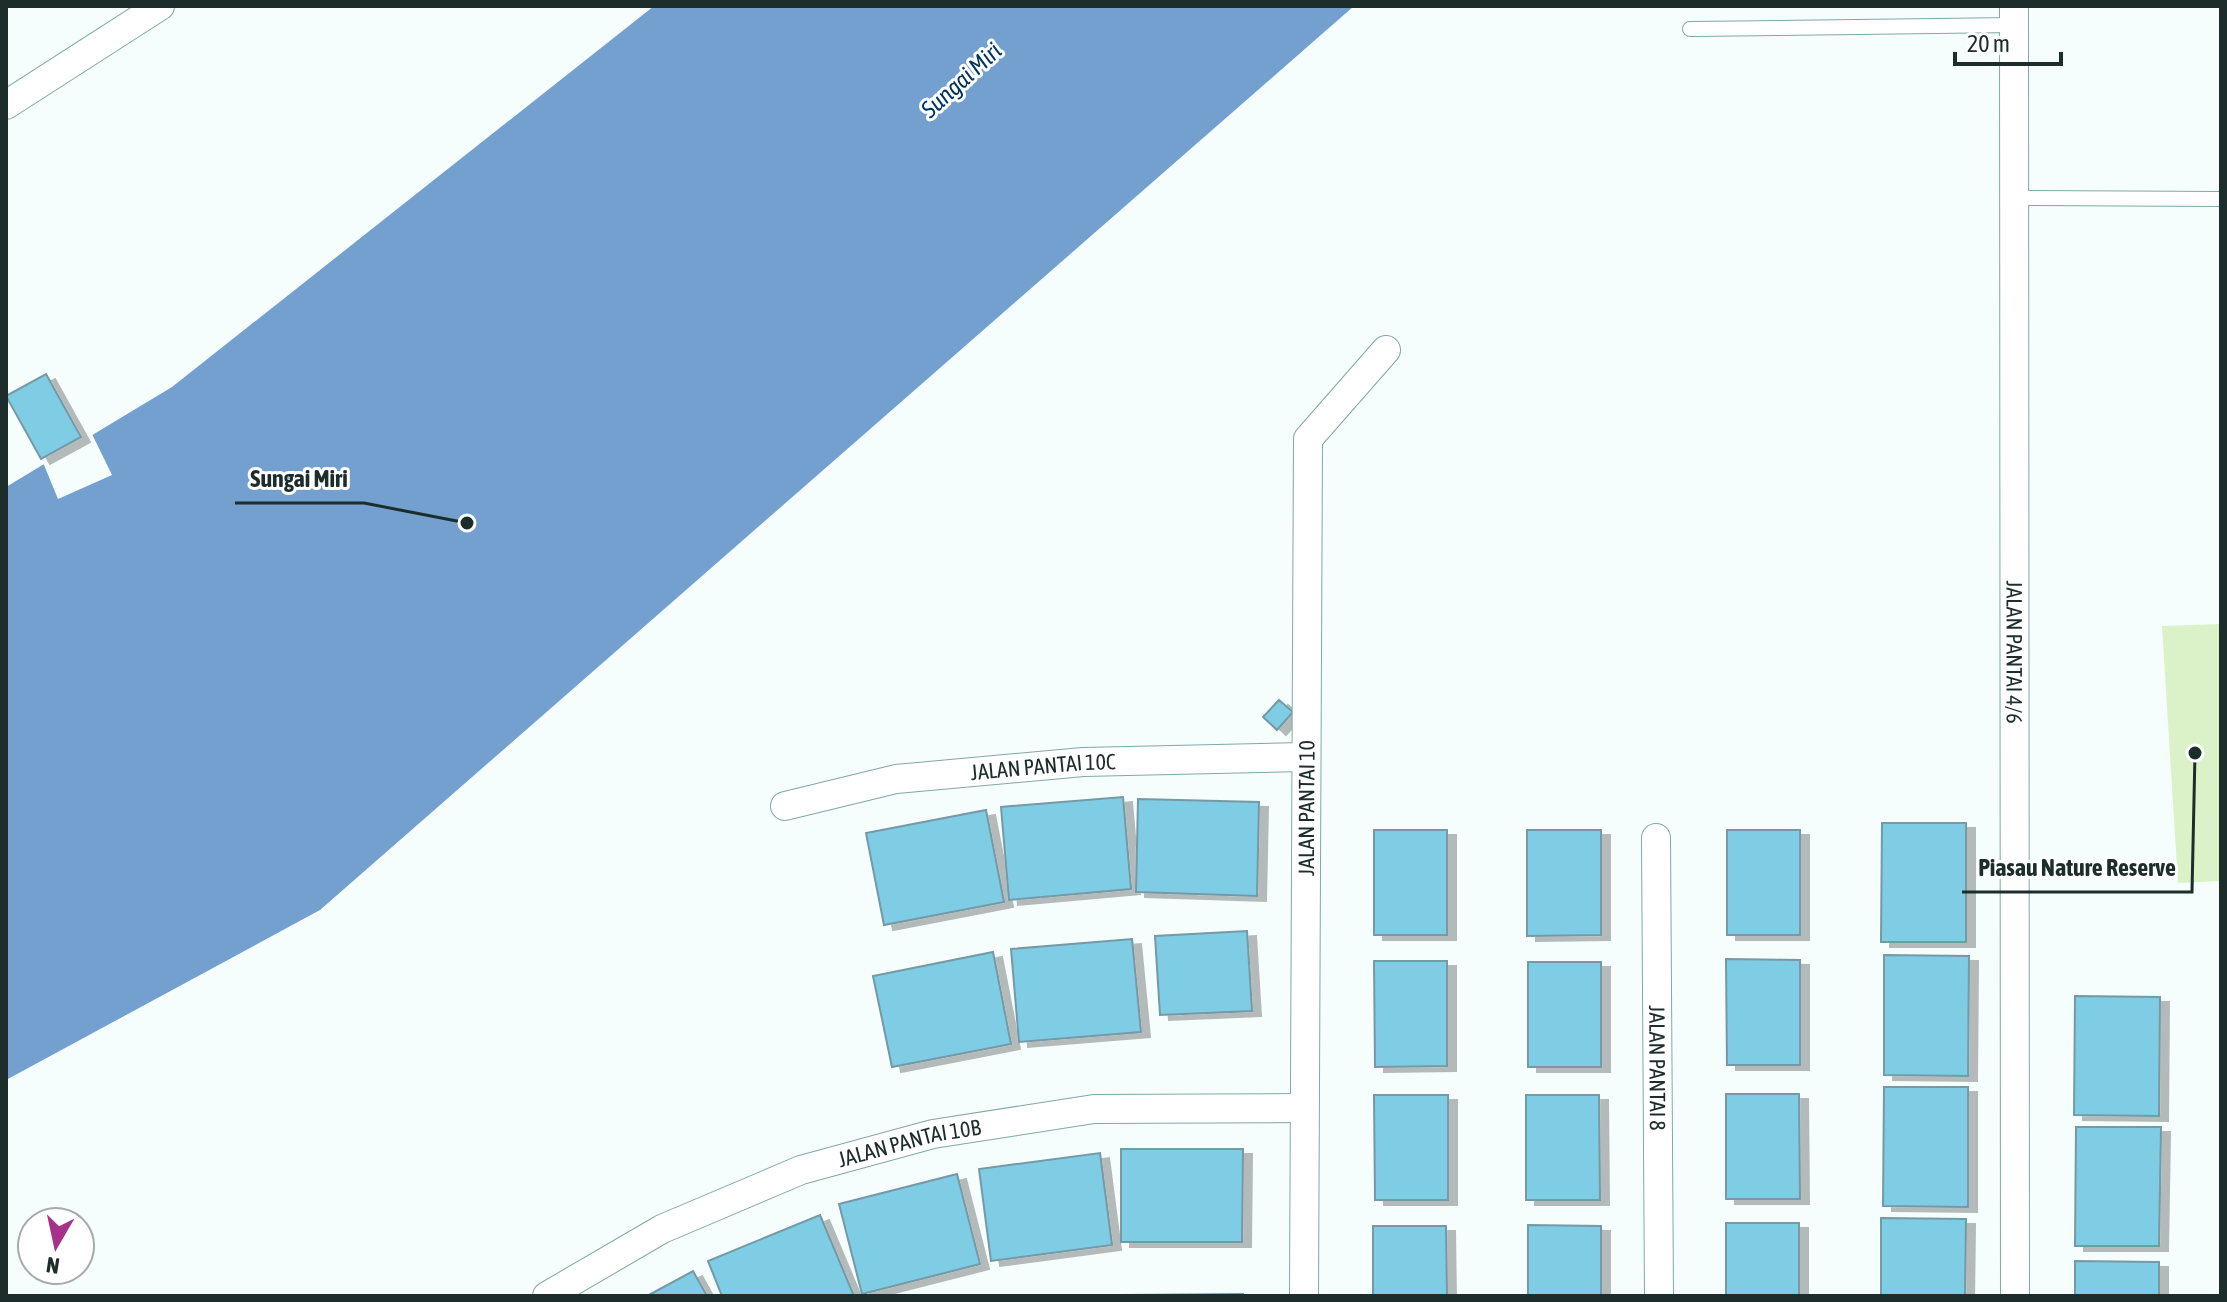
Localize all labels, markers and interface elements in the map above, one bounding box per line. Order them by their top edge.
scale bar [1955,16,2061,66]
text: 20 m [1967,30,2010,57]
water label: Sungai Miri [915,37,1007,124]
callout: Sungai Miri [235,455,364,503]
text: Sungai Miri [250,465,348,492]
street label: JALAN PANTAI 4/6 [2001,580,2028,724]
street label: JALAN PANTAI 10 [1293,740,1320,876]
street label: JALAN PANTAI 10C [969,748,1116,785]
callout: Piasau Nature Reserve [1962,844,2192,892]
text: Piasau Nature Reserve [1978,854,2176,881]
street label: JALAN PANTAI 8 [1644,1005,1671,1131]
street label: JALAN PANTAI 10B [835,1114,983,1172]
north arrow [16,1206,96,1286]
text: N [44,1252,61,1280]

